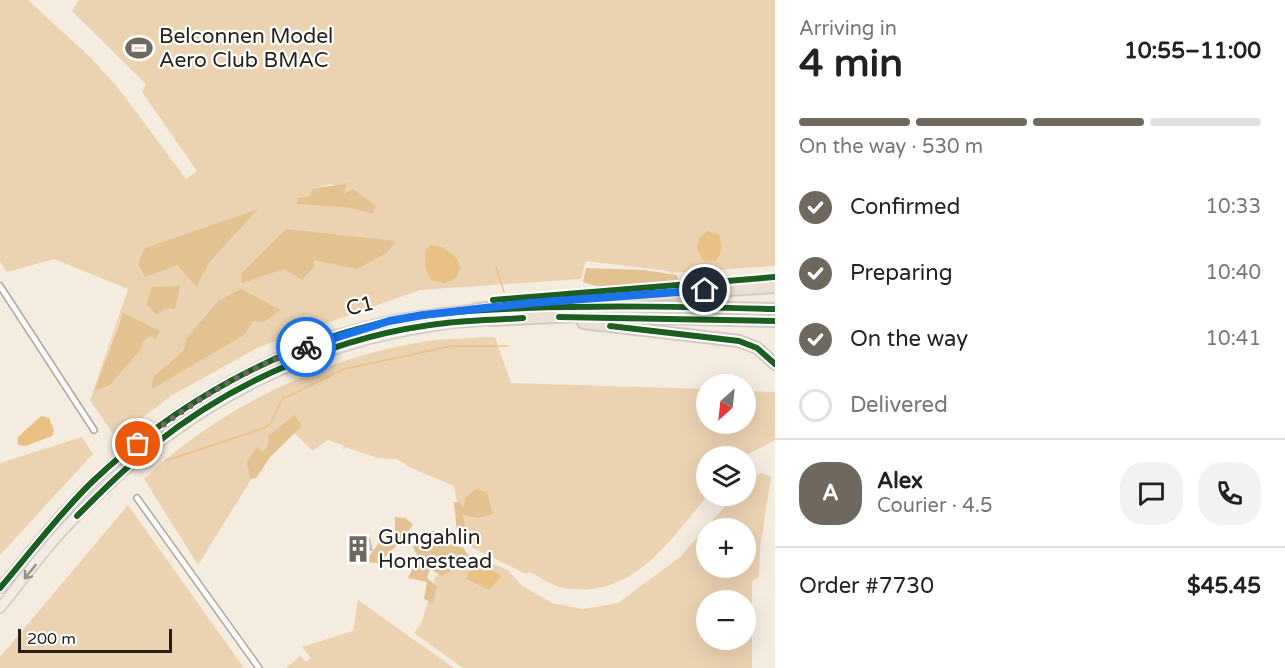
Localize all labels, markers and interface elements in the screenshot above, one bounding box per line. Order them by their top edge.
text: Arriving in [799,17,897,41]
place label: Belconnen Model Aero Club BMAC [159,24,333,73]
sports icon: Belconnen Model Aero Club BMAC [124,33,154,63]
text: 10:55–11:00 [1124,38,1261,64]
text: 4 min [799,40,903,87]
text: On the way · 530 m [799,135,983,159]
icon: check [799,191,832,224]
text: Confirmed [850,194,960,220]
text: 10:33 [1206,195,1261,219]
icon: check [799,257,832,290]
text: Preparing [850,260,953,286]
text: 10:40 [1206,261,1261,285]
pin [679,264,730,315]
icon: home [688,273,721,306]
street label: C1 [343,291,377,321]
courier [276,317,336,377]
icon: check [799,323,832,356]
text: On the way [850,326,968,352]
text: 10:41 [1206,327,1261,351]
icon: bike [290,331,323,364]
north arrow [696,374,756,434]
map controls [696,374,756,650]
text: Delivered [850,392,948,418]
pin [112,418,163,469]
icon: bag [121,427,154,460]
button: layers [696,446,756,506]
button: chat [1120,462,1183,525]
button: phone [1198,462,1261,525]
text: Alex [877,468,923,494]
text: A [822,480,839,506]
text: Courier · 4.5 [877,494,992,518]
button: + [696,518,756,578]
place label: Gungahlin Homestead [378,525,492,574]
building icon: Gungahlin Homestead [343,534,373,564]
one-way arrow [23,563,36,579]
text: Order #7730 [799,573,934,599]
text: $45.45 [1187,573,1261,599]
button: − [696,590,756,650]
scale bar [18,626,172,654]
text: 200 m [27,629,76,649]

